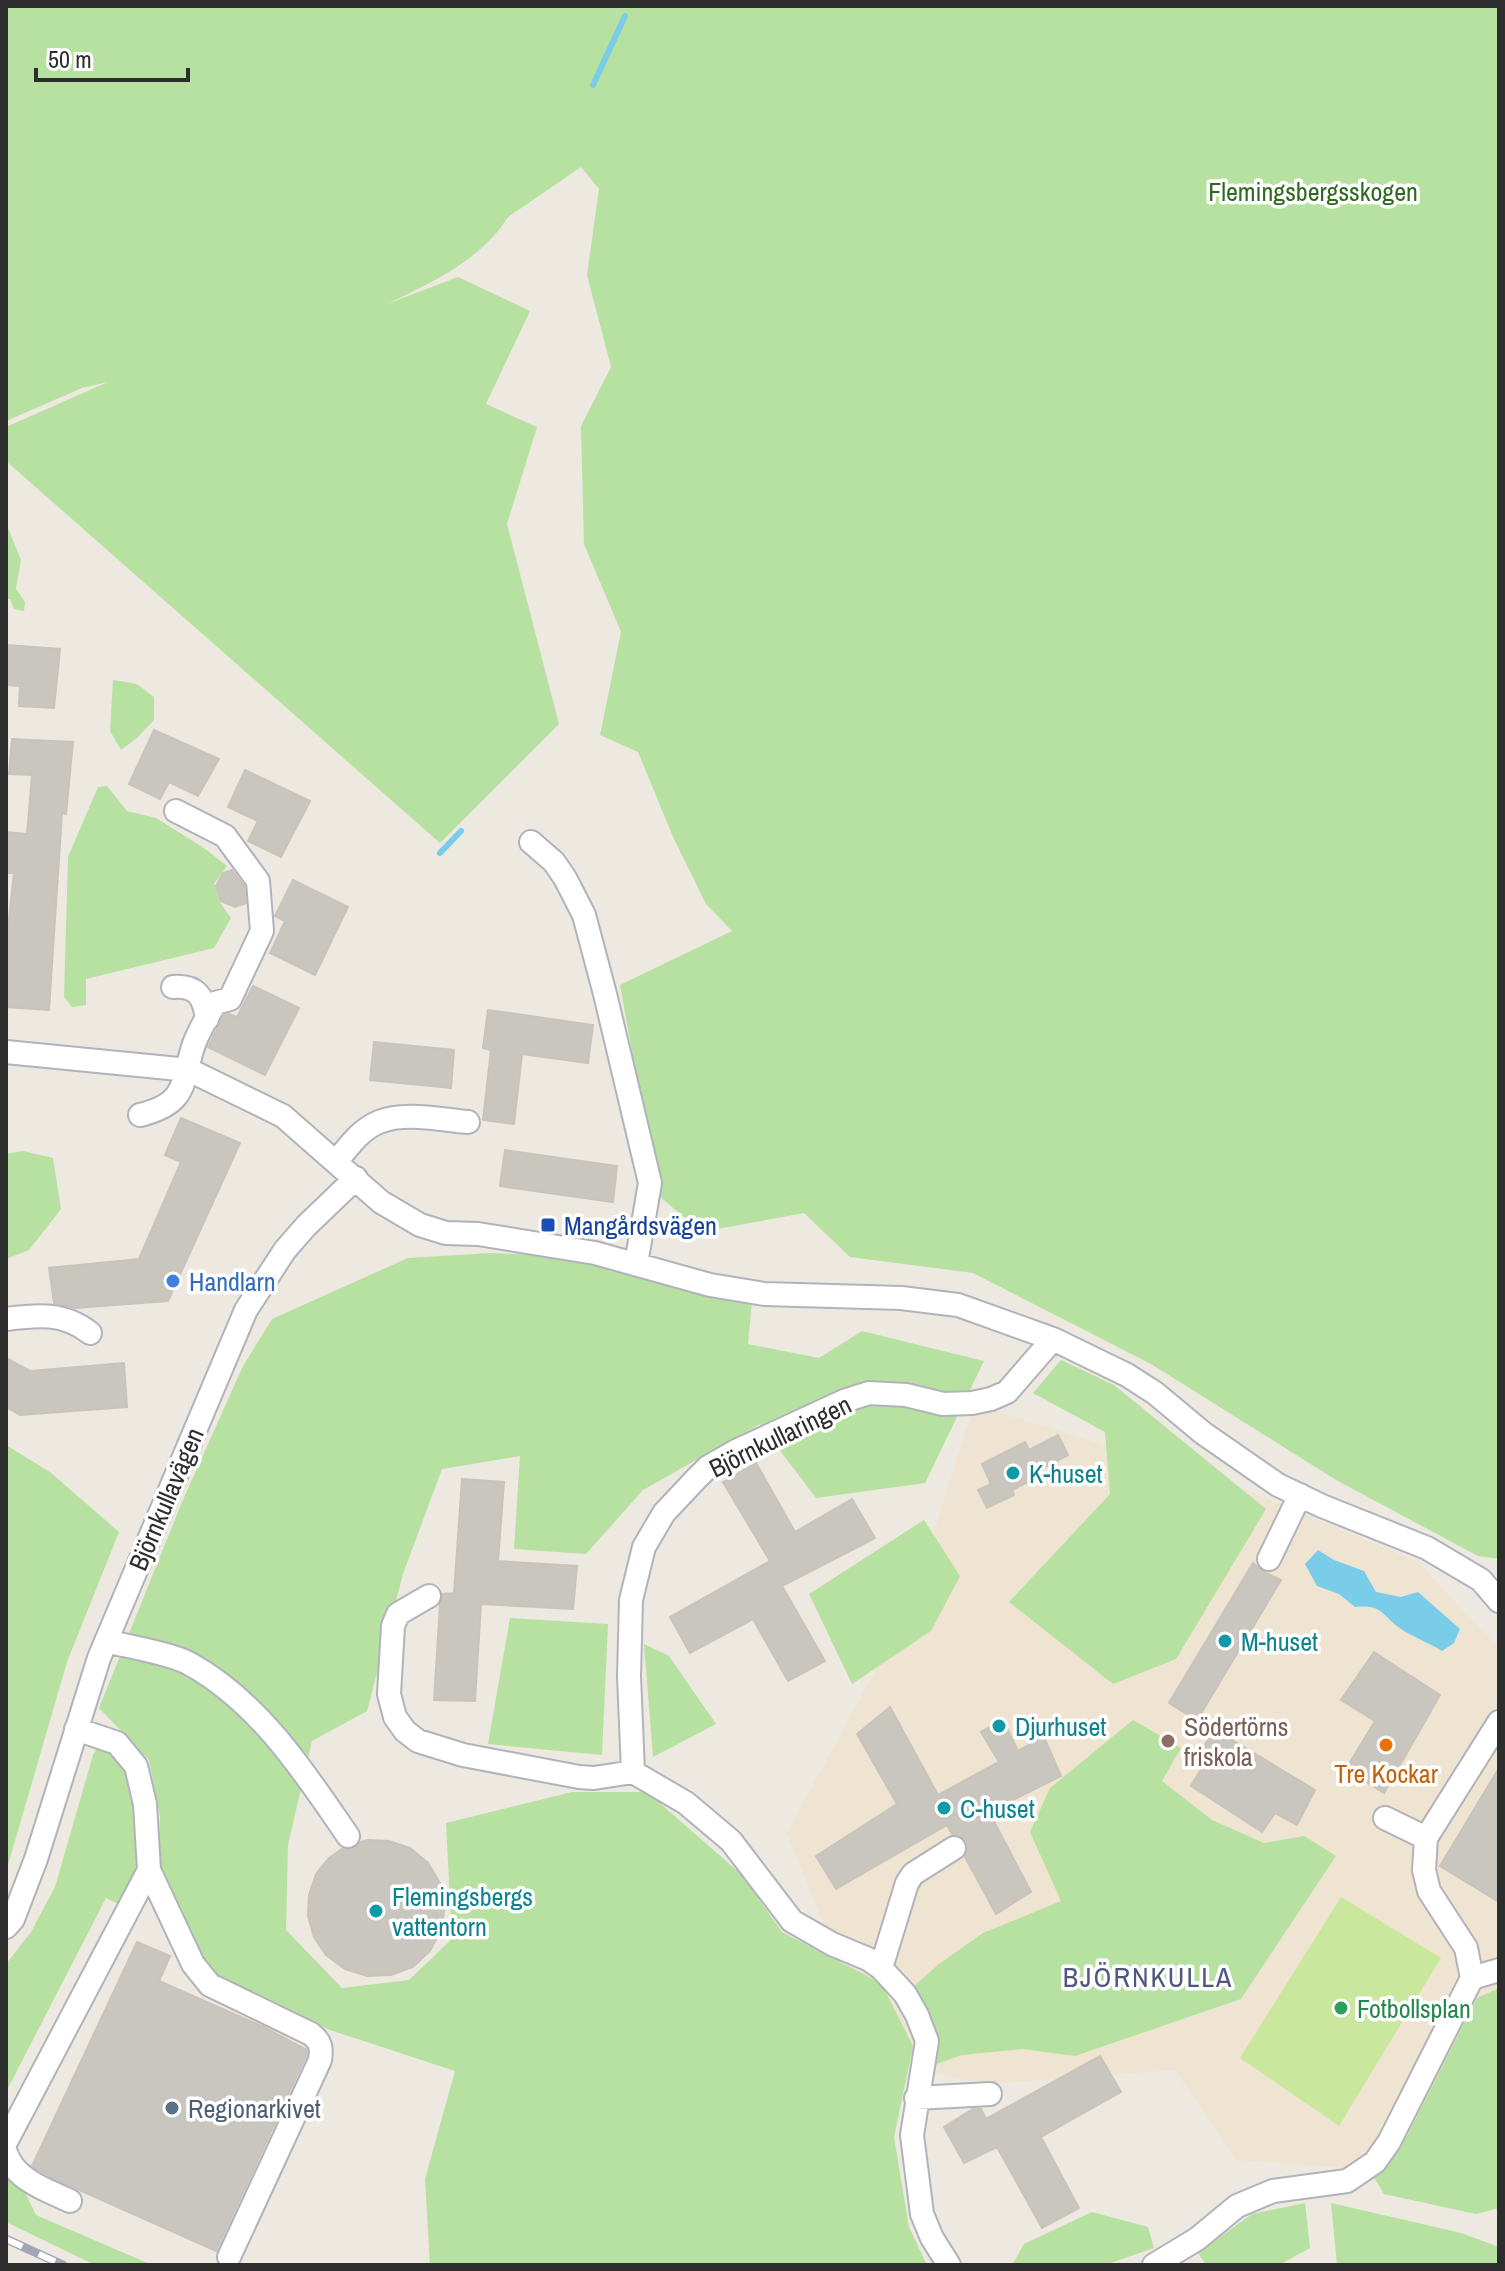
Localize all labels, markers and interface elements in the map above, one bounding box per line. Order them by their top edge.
scale bar [36,32,188,82]
text: 50 m [48,43,92,75]
park label: Flemingsbergsskogen [1208,174,1418,209]
place label: Mangårdsvägen [564,1208,717,1243]
marker: Mangårdsvägen [539,1216,557,1234]
place label: Handlarn [189,1264,276,1299]
marker: Handlarn [164,1272,182,1290]
street label: Björnkullaringen [703,1387,857,1485]
street label: Björnkullavägen [120,1422,212,1576]
place label: K-huset [1029,1456,1103,1491]
marker: K-huset [1004,1464,1022,1482]
place label: M-huset [1241,1624,1318,1659]
marker: M-huset [1216,1632,1234,1650]
place label: Djurhuset [1015,1709,1106,1744]
place label: Södertörns friskola [1184,1709,1288,1774]
marker: Djurhuset [990,1717,1008,1735]
marker: Södertörns friskola [1159,1732,1177,1750]
marker: Tre Kockar [1377,1736,1395,1754]
place label: Tre Kockar [1334,1756,1438,1791]
place label: C-huset [960,1791,1035,1826]
marker: C-huset [935,1799,953,1817]
place label: Flemingsbergs vattentorn [392,1879,533,1944]
marker: Flemingsbergs vattentorn [367,1902,385,1920]
district label: BJÖRNKULLA [1063,1958,1233,1996]
place label: Fotbollsplan [1357,1991,1471,2026]
marker: Fotbollsplan [1332,1999,1350,2017]
place label: Regionarkivet [188,2091,321,2126]
marker: Regionarkivet [163,2099,181,2117]

